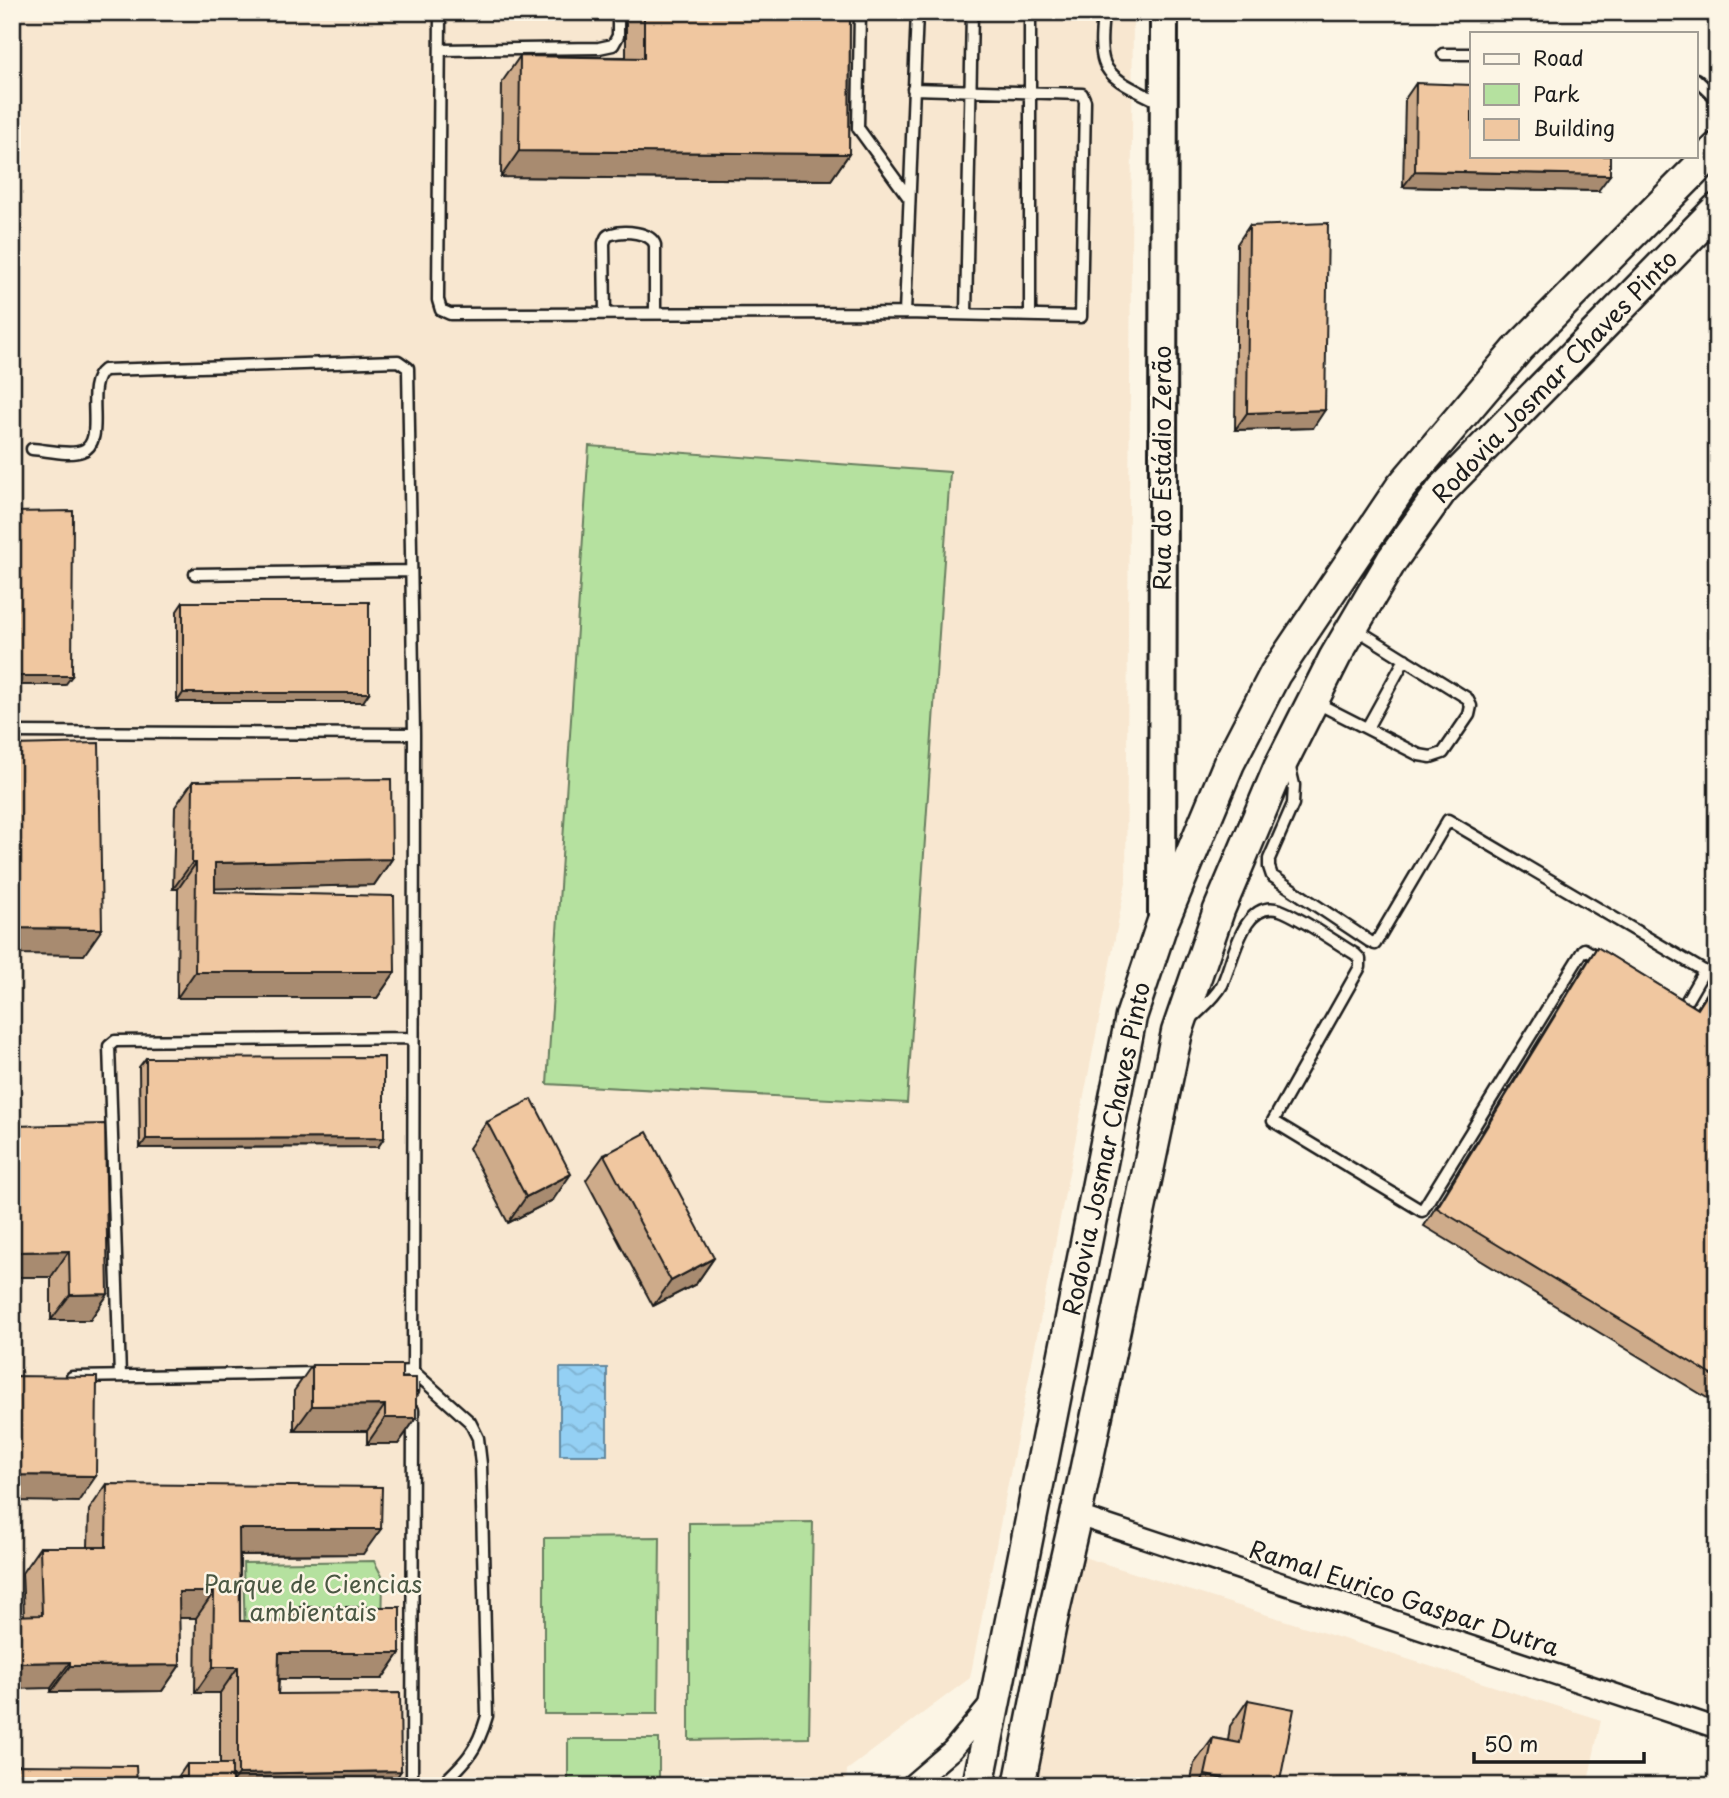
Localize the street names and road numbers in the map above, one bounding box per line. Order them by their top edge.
street label: Rodovia Josmar Chaves Pinto [1422,241,1685,510]
street label: Rua do Estádio Zerão [1143,345,1179,591]
street label: Rodovia Josmar Chaves Pinto [1052,978,1158,1319]
street label: Ramal Eurico Gaspar Dutra [1245,1530,1564,1664]

